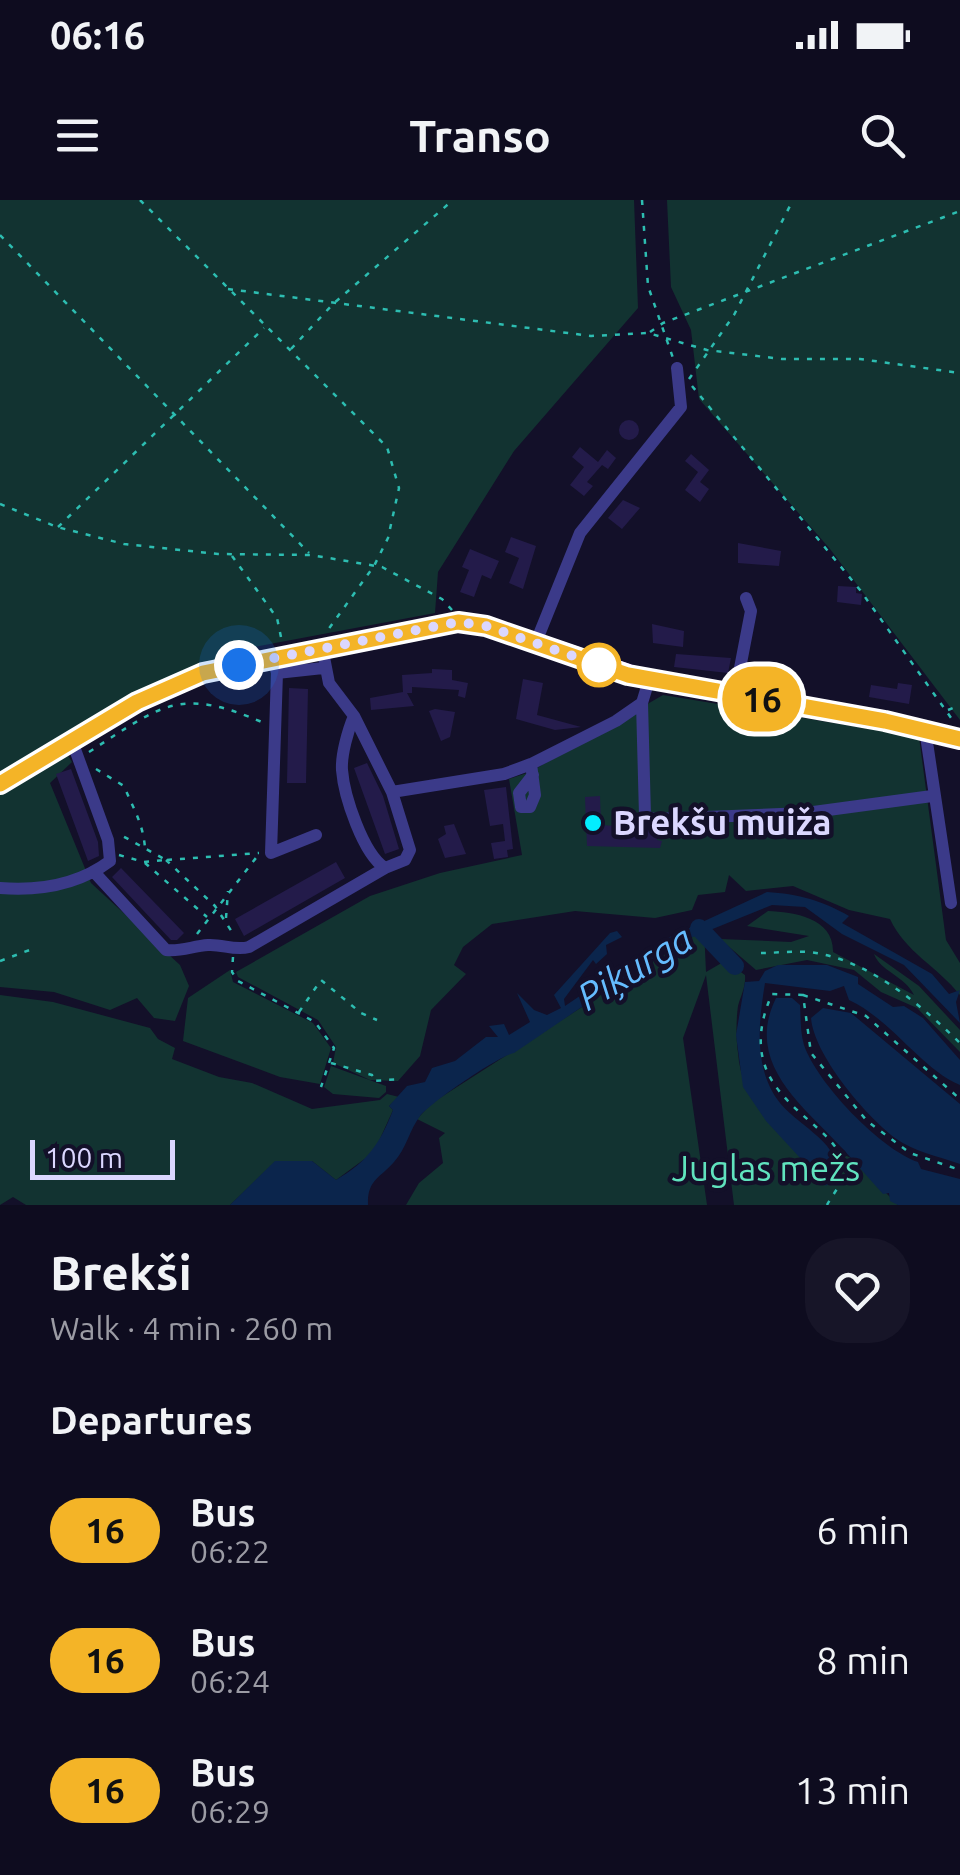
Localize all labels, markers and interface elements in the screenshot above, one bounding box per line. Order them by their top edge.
text: 06:16 [50,14,145,56]
icon: menu [50,108,105,163]
icon: search [855,108,910,163]
text: Transo [409,110,551,161]
your location [214,640,264,690]
unlabelled marker [578,644,620,686]
line badge: 16 [717,666,807,732]
text: 16 [742,679,782,719]
place label: Brekšu muiža [613,802,832,842]
marker: Brekšu muiža [582,812,604,834]
water label: Piķurga [569,917,700,1018]
scale bar [30,1135,175,1180]
text: 100 m [45,1142,123,1173]
park label: Juglas mežs [672,1148,860,1188]
button: heart [805,1238,910,1343]
text: Brekši [50,1245,192,1299]
text: Walk · 4 min · 260 m [50,1310,333,1346]
text: Departures [50,1399,252,1441]
text: Bus [190,1491,255,1533]
text: 6 min [816,1509,910,1551]
text: 16 [85,1510,125,1550]
text: 06:22 [190,1533,270,1569]
text: Bus [190,1621,255,1663]
text: 8 min [816,1639,910,1681]
text: 16 [85,1640,125,1680]
text: 06:24 [190,1663,270,1699]
text: Bus [190,1751,255,1793]
text: 13 min [795,1769,910,1811]
text: 16 [85,1770,125,1810]
text: 06:29 [190,1793,270,1829]

